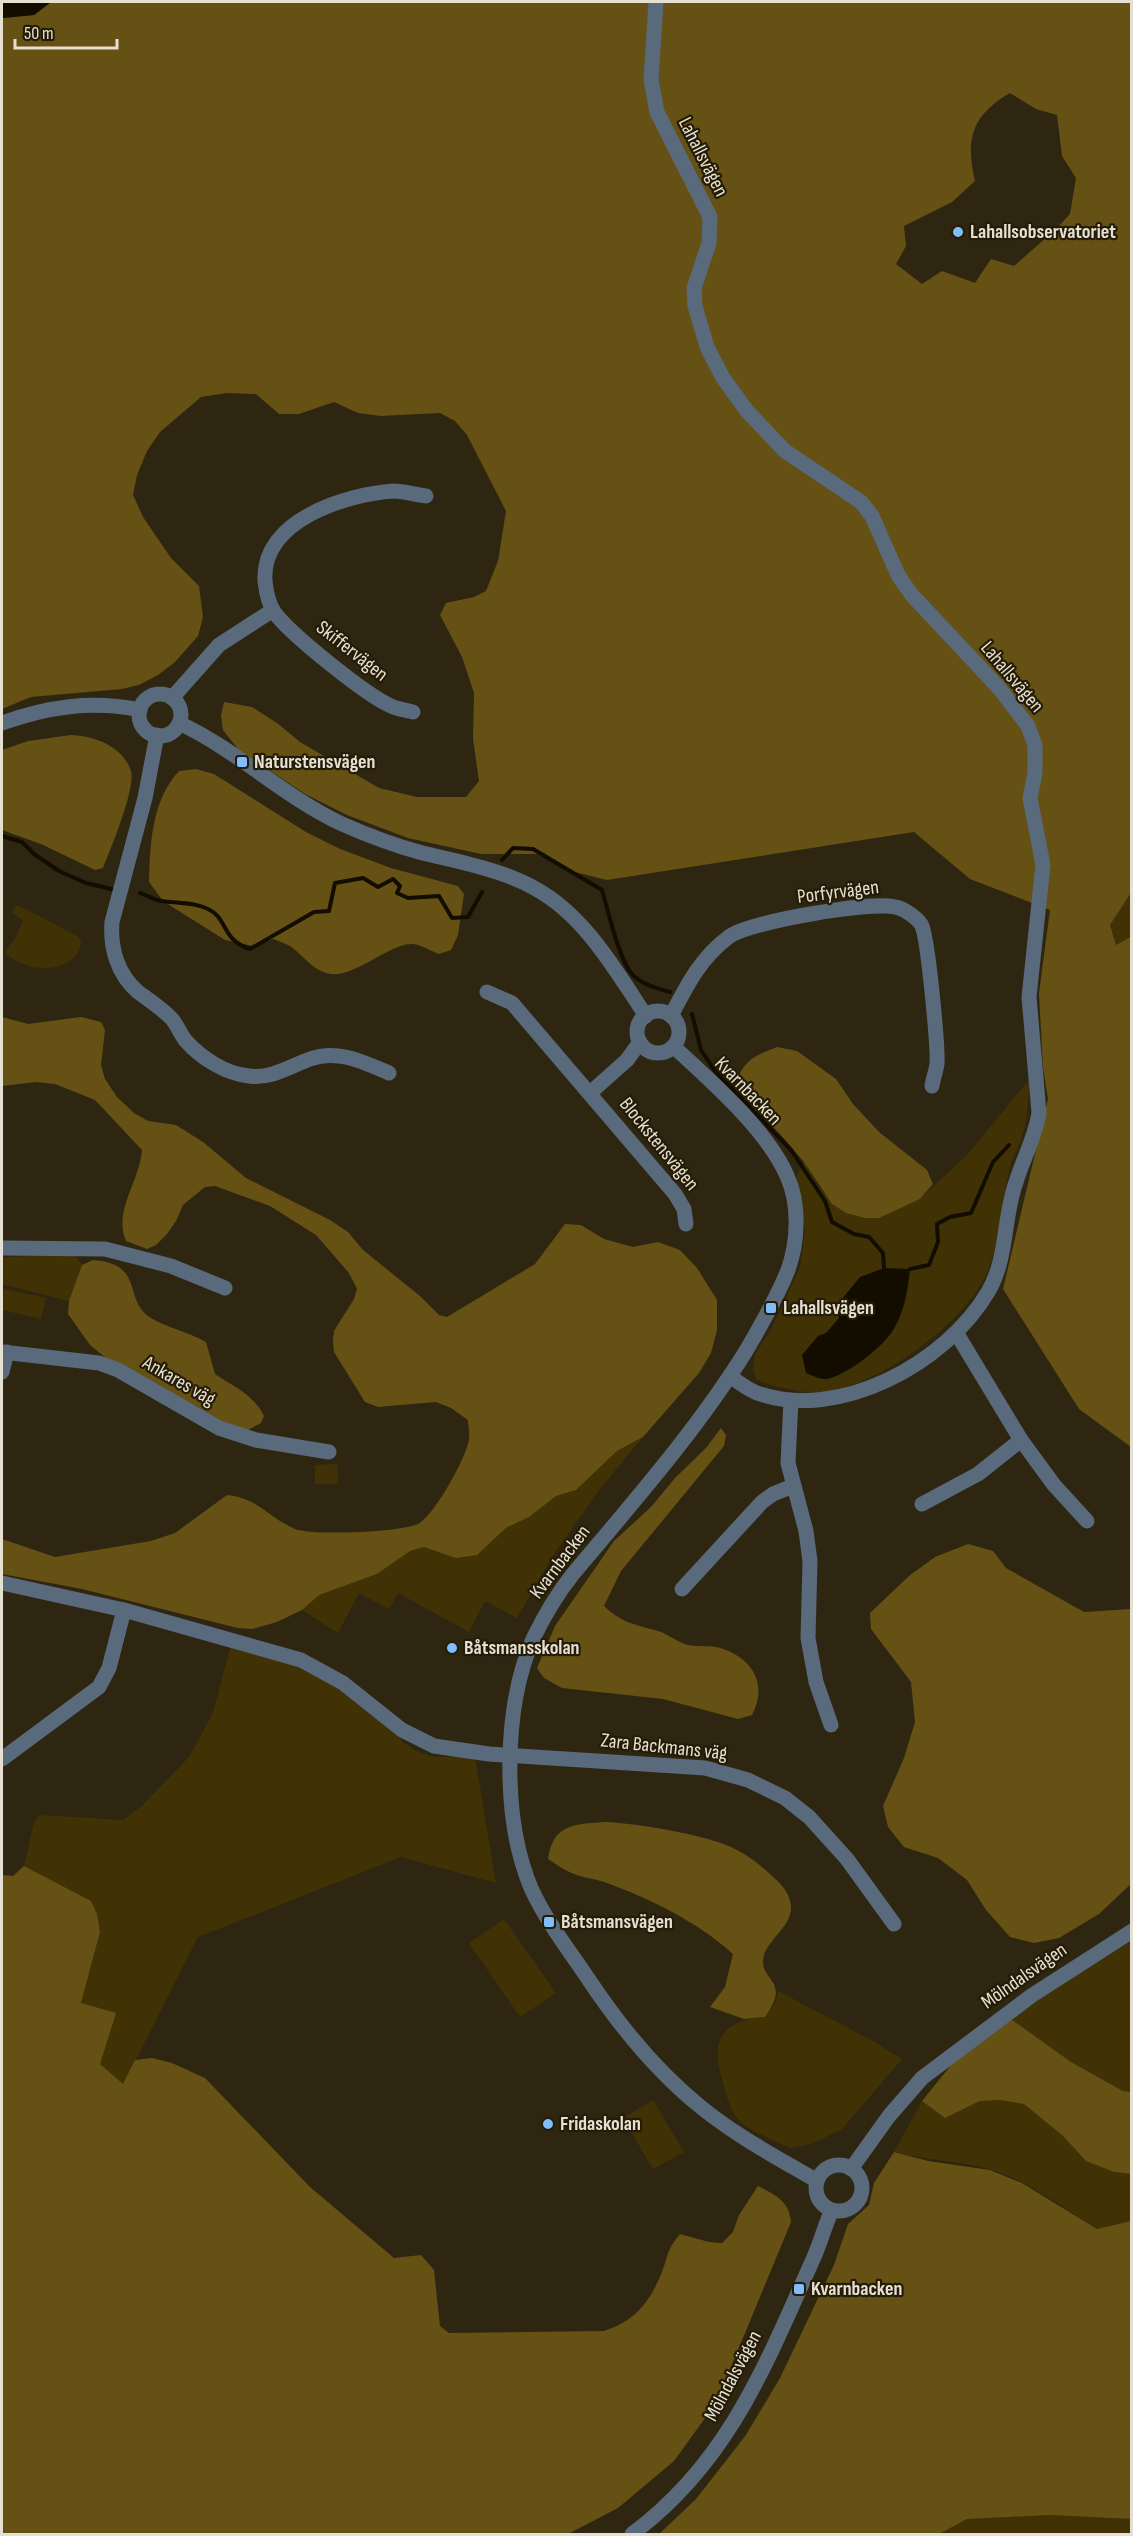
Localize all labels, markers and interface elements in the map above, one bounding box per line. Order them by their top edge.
scale bar [15,12,117,50]
text: 50 m [24,23,54,44]
street label: Lahallsvägen [673,113,733,201]
place label: Lahallsobservatoriet [970,220,1116,244]
marker: Lahallsobservatoriet [951,225,965,239]
street label: Skiffervägen [311,616,393,686]
street label: Lahallsvägen [975,637,1049,717]
place label: Naturstensvägen [254,750,375,774]
marker: Naturstensvägen [235,755,249,769]
street label: Porfyrvägen [796,875,880,909]
street label: Kvarnbacken [710,1052,786,1130]
street label: Blockstensvägen [614,1093,704,1195]
place label: Lahallsvägen [783,1296,874,1320]
marker: Lahallsvägen [764,1301,778,1315]
street label: Ankares väg [138,1350,220,1411]
street label: Kvarnbacken [525,1520,595,1604]
place label: Båtsmansskolan [464,1636,580,1660]
marker: Båtsmansskolan [445,1641,459,1655]
street label: Zara Backmans väg [600,1728,728,1766]
place label: Båtsmansvägen [561,1910,673,1934]
marker: Båtsmansvägen [542,1915,556,1929]
street label: Mölndalsvägen [977,1938,1071,2014]
place label: Fridaskolan [560,2112,641,2136]
marker: Fridaskolan [541,2117,555,2131]
place label: Kvarnbacken [811,2277,902,2301]
marker: Kvarnbacken [792,2282,806,2296]
street label: Mölndalsvägen [699,2327,767,2425]

